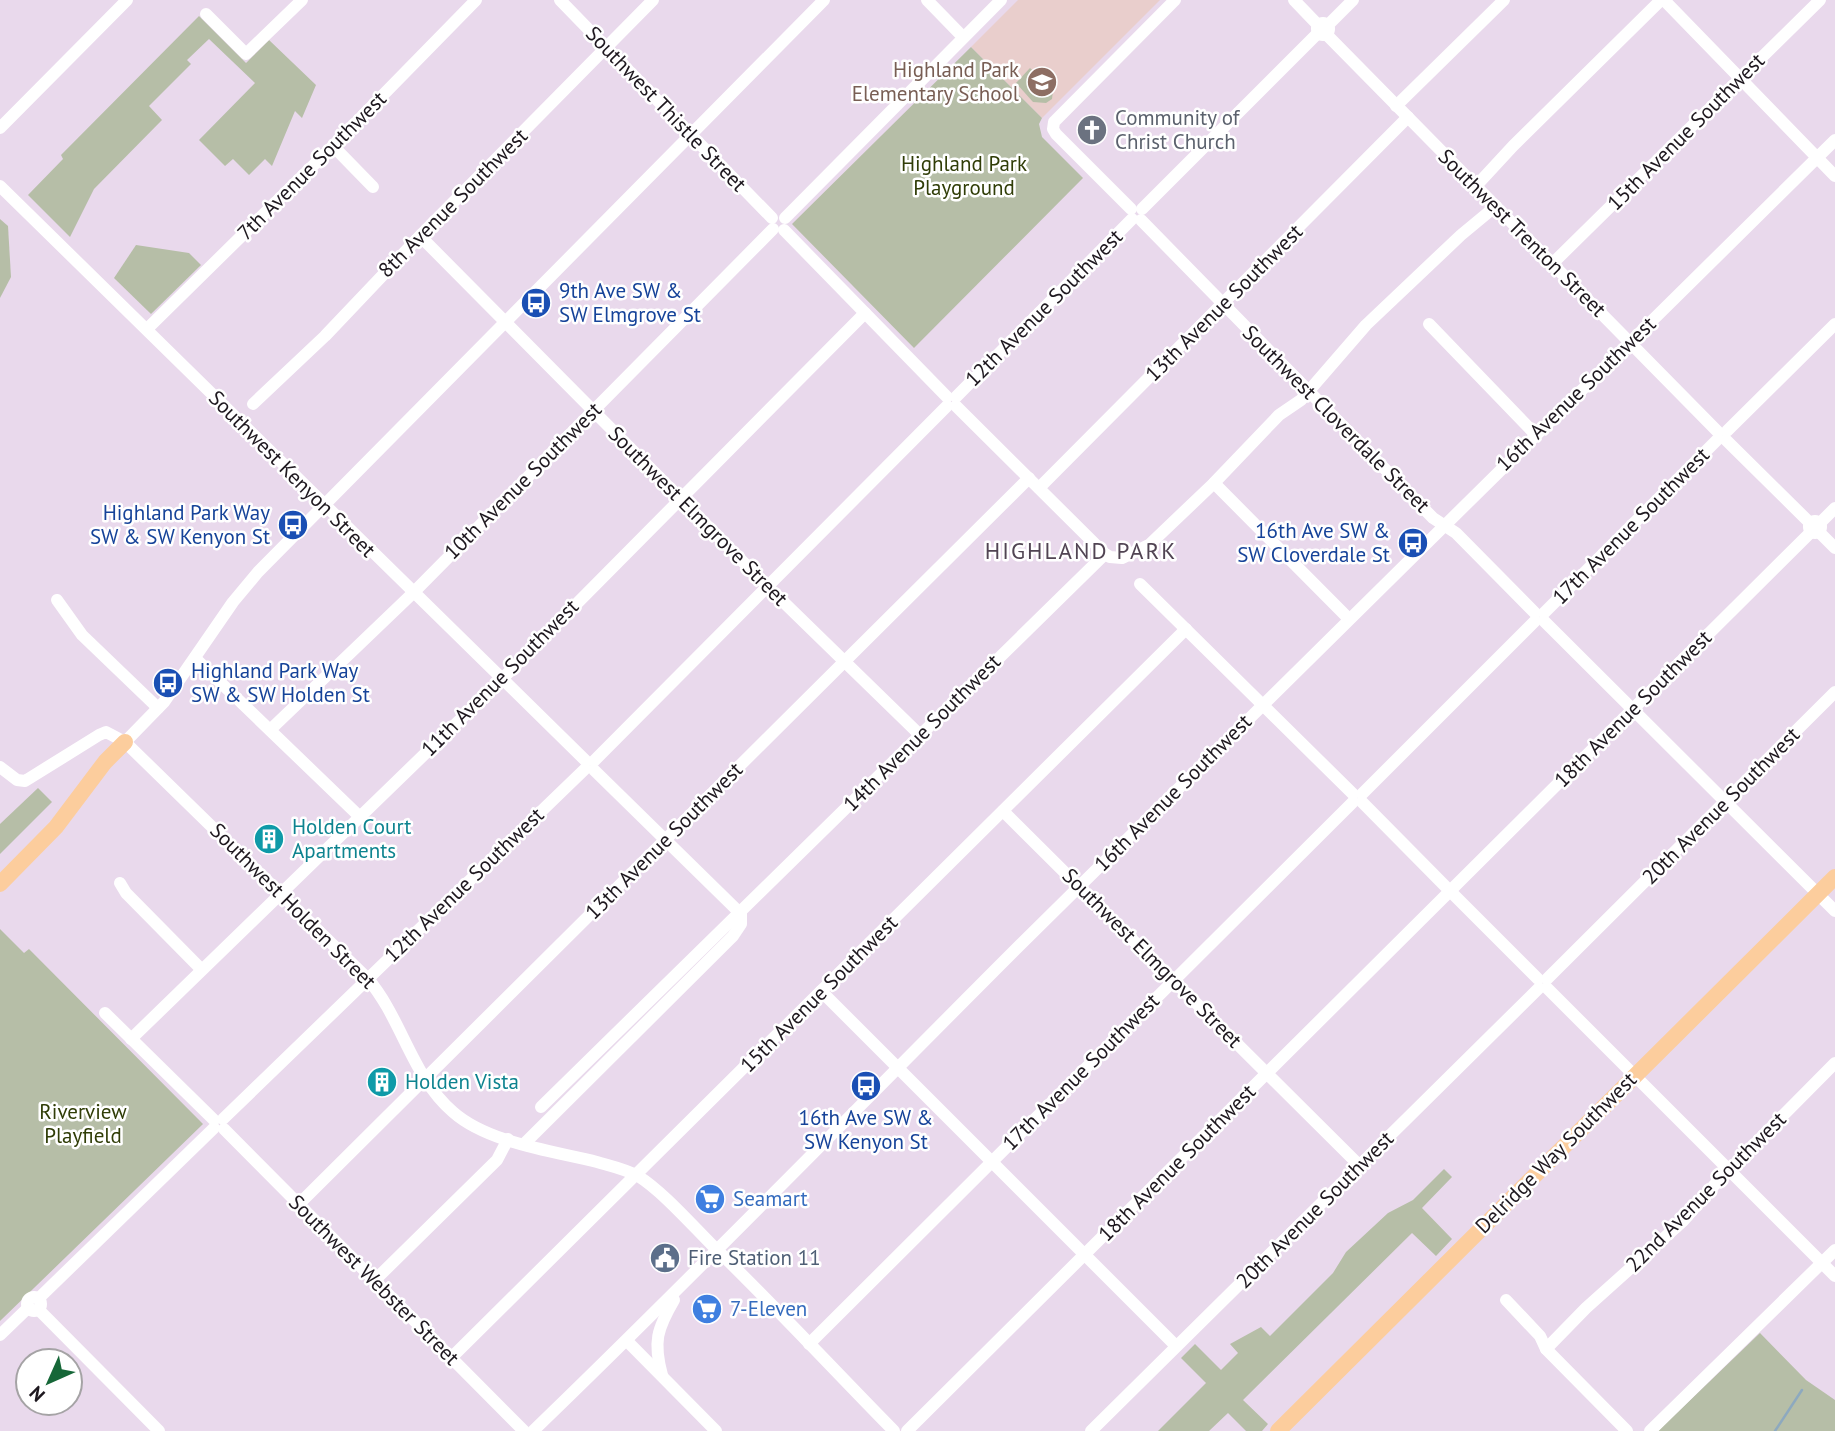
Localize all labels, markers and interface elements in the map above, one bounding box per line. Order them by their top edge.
street label: Southwest Thistle Street [580,20,752,197]
street label: 15th Avenue Southwest [1601,47,1770,216]
place label: Highland Park Elementary School [852,56,1019,107]
school or university icon: Highland Park Elementary School [1025,65,1059,99]
street label: 7th Avenue Southwest [231,85,392,246]
place label: Community of Christ Church [1115,104,1241,155]
church icon: Community of Christ Church [1075,113,1109,147]
street label: 8th Avenue Southwest [372,122,533,283]
street label: Southwest Trenton Street [1433,143,1612,322]
park label: Highland Park Playground [901,150,1027,201]
street label: 13th Avenue Southwest [1139,218,1308,387]
street label: 12th Avenue Southwest [959,223,1128,392]
place label: 9th Ave SW & SW Elmgrove St [559,277,701,328]
bus stop icon: 9th Ave SW & SW Elmgrove St [519,286,553,320]
street label: 16th Avenue Southwest [1490,310,1661,477]
street label: Southwest Cloverdale Street [1237,319,1436,518]
street label: Southwest Kenyon Street [203,384,382,563]
street label: 10th Avenue Southwest [438,396,607,565]
street label: Southwest Elmgrove Street [603,420,794,611]
street label: 17th Avenue Southwest [1546,441,1715,610]
place label: Highland Park Way SW & SW Kenyon St [90,499,270,550]
bus stop icon: Highland Park Way SW & SW Kenyon St [276,508,310,542]
place label: 16th Ave SW & SW Cloverdale St [1237,517,1390,568]
bus stop icon: 16th Ave SW & SW Cloverdale St [1396,526,1430,560]
district label: HIGHLAND PARK [985,536,1177,565]
street label: 11th Avenue Southwest [415,593,584,762]
street label: 18th Avenue Southwest [1548,624,1717,793]
street label: 14th Avenue Southwest [837,648,1006,817]
place label: Highland Park Way SW & SW Holden St [191,657,370,708]
bus stop icon: Highland Park Way SW & SW Holden St [151,666,185,700]
street label: 16th Avenue Southwest [1088,708,1257,877]
street label: 20th Avenue Southwest [1636,721,1805,890]
street label: 13th Avenue Southwest [579,756,748,925]
street label: 12th Avenue Southwest [378,801,549,968]
place label: Holden Court Apartments [292,813,411,864]
street label: Southwest Holden Street [205,817,382,994]
building icon: Holden Court Apartments [252,822,286,856]
street label: Southwest Elmgrove Street [1057,862,1248,1053]
street label: 15th Avenue Southwest [734,909,903,1078]
street label: 17th Avenue Southwest [996,987,1165,1156]
building icon: Holden Vista [365,1065,399,1099]
street label: Delridge Way Southwest [1469,1066,1642,1239]
place label: Holden Vista [405,1068,519,1095]
bus stop icon: 16th Ave SW & SW Kenyon St [849,1069,883,1103]
street label: 18th Avenue Southwest [1092,1078,1261,1247]
park label: Riverview Playfield [39,1098,127,1149]
place label: 16th Ave SW & SW Kenyon St [799,1104,933,1155]
street label: 22nd Avenue Southwest [1620,1106,1792,1278]
street label: 20th Avenue Southwest [1230,1125,1399,1294]
supermarket icon: Seamart [693,1182,727,1216]
place label: Seamart [733,1185,808,1212]
street label: Southwest Webster Street [283,1189,465,1371]
public building icon: Fire Station 11 [648,1241,682,1275]
place label: Fire Station 11 [688,1244,821,1271]
supermarket icon: 7-Eleven [690,1292,724,1326]
place label: 7-Eleven [730,1295,807,1322]
north arrow [14,1347,84,1417]
text: N [24,1381,50,1407]

